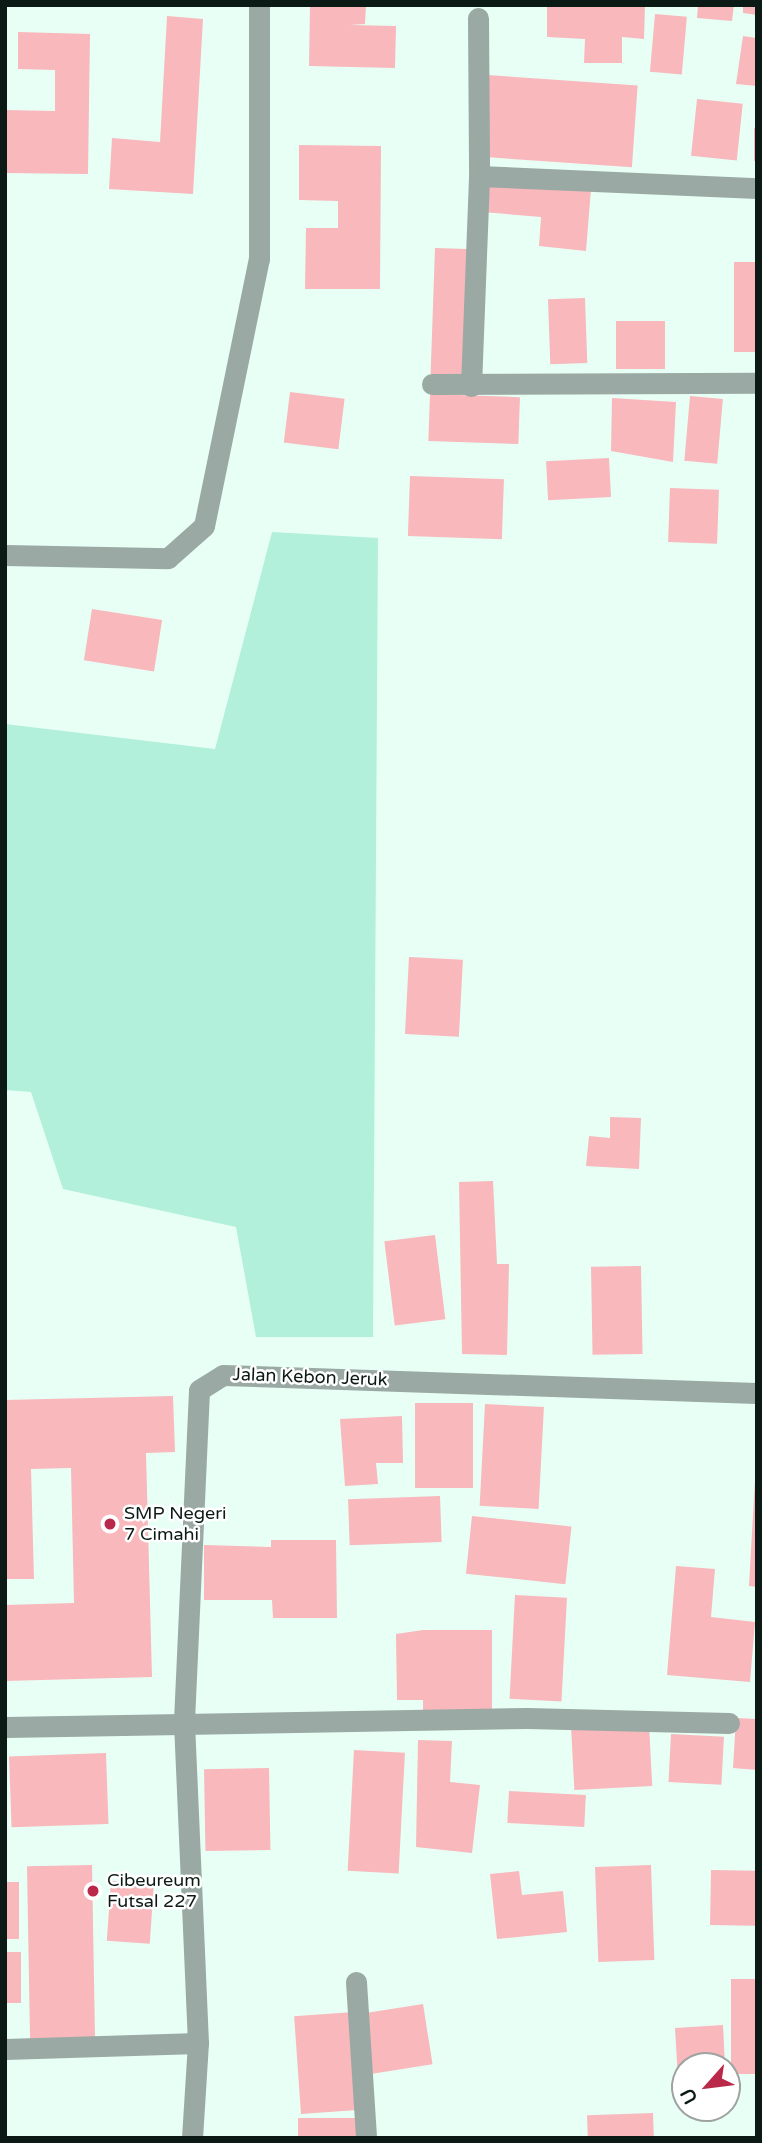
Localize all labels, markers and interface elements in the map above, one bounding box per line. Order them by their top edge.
street label: Jalan Kebon Jeruk [232,1363,388,1391]
place label: SMP Negeri 7 Cimahi [124,1503,227,1546]
marker: SMP Negeri 7 Cimahi [102,1516,118,1532]
place label: Cibeureum Futsal 227 [107,1870,201,1912]
marker: Cibeureum Futsal 227 [85,1883,101,1899]
north arrow [671,2052,741,2122]
text: U [676,2084,702,2107]

